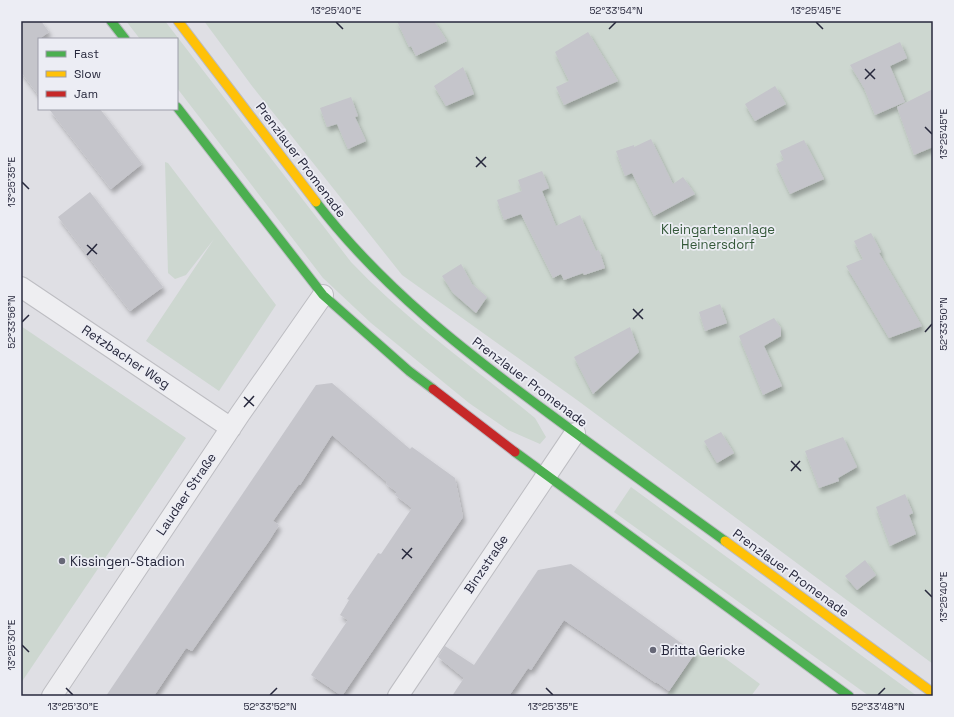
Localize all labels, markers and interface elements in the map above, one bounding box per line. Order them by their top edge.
text: 13°25'40"E [311,4,362,17]
text: 52°33'54"N [589,4,643,17]
text: 13°25'45"E [791,4,841,17]
legend [38,38,178,110]
text: Fast [74,46,99,62]
text: Slow [74,66,101,82]
text: Jam [74,86,98,102]
street label: Prenzlauer Promenade [252,99,350,221]
text: 13°25'45"E [937,109,950,159]
text: 13°25'35"E [5,156,18,207]
park label: Kleingartenanlage Heinersdorf [661,221,775,253]
text: 52°33'56"N [5,295,18,349]
text: 52°33'50"N [937,297,950,351]
street label: Retzbacher Weg [79,321,173,393]
street label: Prenzlauer Promenade [469,333,591,431]
street label: Laudaer Straße [152,449,220,539]
street label: Prenzlauer Promenade [729,525,853,621]
street label: Binzstraße [460,531,512,597]
place label: Kissingen-Stadion [70,553,185,570]
marker: Kissingen-Stadion [57,556,67,566]
text: 13°25'40"E [937,571,950,622]
text: 13°25'30"E [5,619,18,670]
place label: Britta Gericke [661,642,745,659]
marker: Britta Gericke [648,645,658,655]
text: 13°25'30"E [48,700,99,713]
text: 52°33'52"N [243,700,297,713]
text: 13°25'35"E [528,700,579,713]
text: 52°33'48"N [851,700,905,713]

